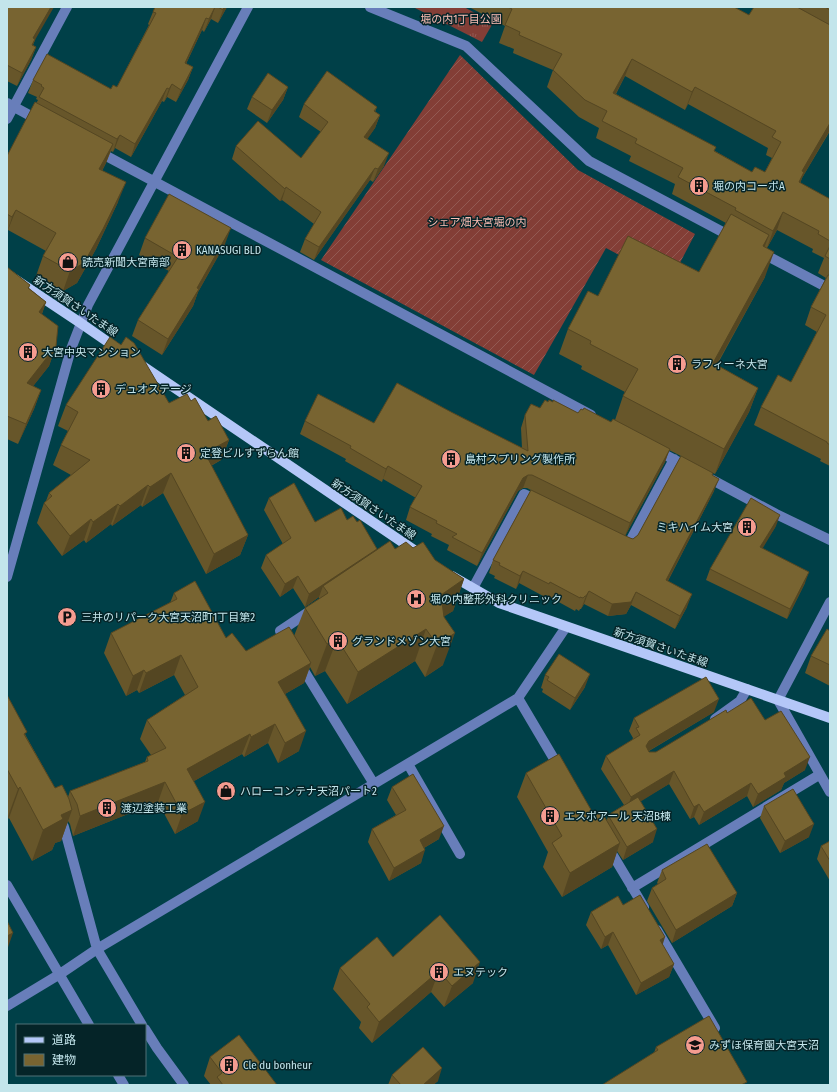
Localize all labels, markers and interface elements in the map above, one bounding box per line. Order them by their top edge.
park label: 堀の内1丁目公園 [420,13,502,26]
building icon: 堀の内コーポA [688,175,710,197]
place label: 堀の内コーポA [713,180,785,193]
park label: シェア畑大宮堀の内 [428,216,527,229]
building icon: KANASUGI BLD [171,239,193,261]
place label: KANASUGI BLD [196,244,261,257]
shop icon: 読売新聞大宮南部 [57,251,79,273]
place label: 読売新聞大宮南部 [82,256,170,269]
street label: 新方須賀さいたま線 [31,273,120,339]
building icon: 大宮中央マンション [17,341,39,363]
place label: 大宮中央マンション [42,346,141,359]
building icon: ラフィーネ大宮 [666,353,688,375]
place label: ラフィーネ大宮 [691,358,768,371]
building icon: デュオステージ [90,378,112,400]
place label: デュオステージ [115,383,192,396]
building icon: 定登ビルすずらん館 [175,442,197,464]
place label: 定登ビルすずらん館 [200,447,299,460]
building icon: 島村スプリング製作所 [440,448,462,470]
place label: 島村スプリング製作所 [465,453,576,466]
street label: 新方須賀さいたま線 [329,476,418,542]
building icon: ミキハイム大宮 [736,516,758,538]
place label: ミキハイム大宮 [656,521,733,534]
hospital icon: 堀の内整形外科クリニック [405,588,427,610]
place label: 堀の内整形外科クリニック [430,593,562,606]
parking icon: 三井のリパーク大宮天沼町1丁目第2 [56,606,78,628]
place label: 三井のリパーク大宮天沼町1丁目第2 [81,611,255,624]
street label: 新方須賀さいたま線 [612,625,710,670]
building icon: グランドメゾン大宮 [327,630,349,652]
place label: グランドメゾン大宮 [352,635,451,648]
shop icon: ハローコンテナ天沼パート2 [215,780,237,802]
place label: ハローコンテナ天沼パート2 [240,785,377,798]
building icon: 渡辺塗装工業 [96,797,118,819]
place label: 渡辺塗装工業 [121,802,187,815]
building icon: エスポアール 天沼B棟 [539,805,561,827]
place label: エスポアール 天沼B棟 [564,810,671,823]
building icon: エヌテック [428,961,450,983]
place label: エヌテック [453,966,508,979]
legend [16,1024,146,1076]
text: 道路 [52,1033,76,1047]
school or university icon: みずほ保育園大宮天沼 [684,1034,706,1056]
place label: みずほ保育園大宮天沼 [709,1039,819,1052]
text: 建物 [52,1053,76,1067]
building icon: Cle du bonheur [218,1054,240,1076]
place label: Cle du bonheur [243,1059,312,1072]

